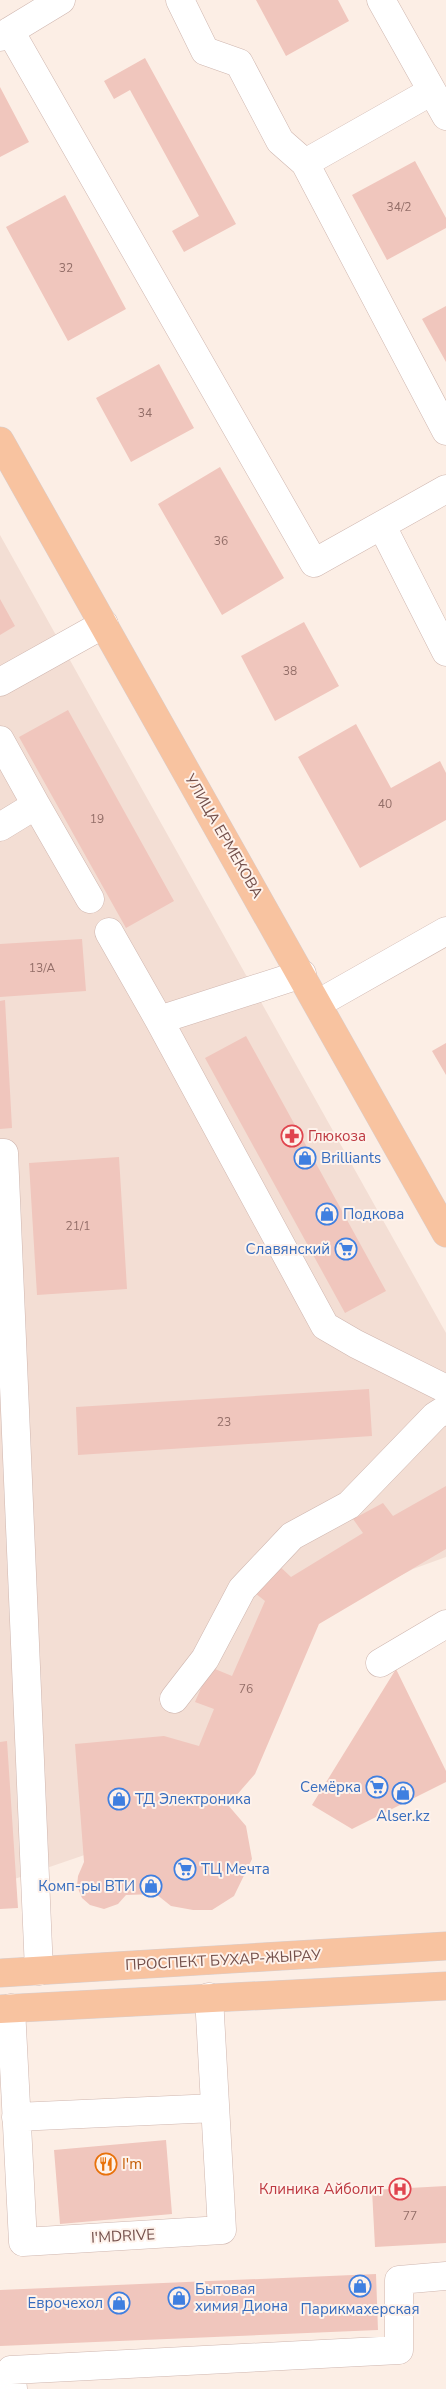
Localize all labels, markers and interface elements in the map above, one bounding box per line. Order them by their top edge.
house number: 34/2 [387,199,412,215]
house number: 32 [59,260,73,276]
house number: 34 [138,405,152,421]
house number: 36 [214,533,228,549]
house number: 38 [283,663,297,679]
street label: УЛИЦА ЕРМЕКОВА [180,769,268,902]
house number: 40 [378,796,392,812]
house number: 19 [90,811,104,827]
house number: 13/А [29,960,55,976]
pharmacy icon: Глюкоза [280,1124,304,1148]
place label: Глюкоза [308,1126,366,1146]
shop icon: Brilliants [293,1146,317,1170]
place label: Brilliants [321,1148,381,1168]
shop icon: Подкова [315,1202,339,1226]
place label: Подкова [343,1204,404,1224]
house number: 21/1 [66,1218,91,1234]
supermarket icon: Славянский [334,1237,358,1261]
place label: Славянский [246,1239,330,1259]
house number: 23 [217,1414,231,1430]
house number: 76 [239,1681,253,1697]
supermarket icon: Семёрка [365,1775,389,1799]
place label: Семёрка [300,1777,361,1797]
shop icon: Alser.kz [391,1781,415,1805]
shop icon: ТД Электроника [107,1787,131,1811]
place label: ТД Электроника [135,1789,251,1809]
place label: Alser.kz [376,1806,430,1826]
supermarket icon: ТЦ Мечта [173,1857,197,1881]
place label: ТЦ Мечта [201,1859,270,1879]
shop icon: Комп-ры ВТИ [139,1874,163,1898]
place label: Комп-ры ВТИ [38,1876,135,1896]
street label: ПРОСПЕКТ БУХАР-ЖЫРАУ [125,1945,322,1975]
restaurant icon: I'm [94,2152,118,2176]
place label: I'm [122,2154,142,2174]
hospital icon: Клиника Айболит [388,2177,412,2201]
place label: Клиника Айболит [259,2179,384,2199]
house number: 77 [403,2208,417,2224]
street label: I'MDRIVE [90,2224,156,2248]
shop icon: Парикмахерская [348,2274,372,2298]
place label: Бытовая химия Диона [195,2279,288,2316]
shop icon: Бытовая химия Диона [167,2286,191,2310]
shop icon: Еврочехол [107,2291,131,2315]
place label: Еврочехол [28,2293,103,2313]
place label: Парикмахерская [301,2299,420,2319]

